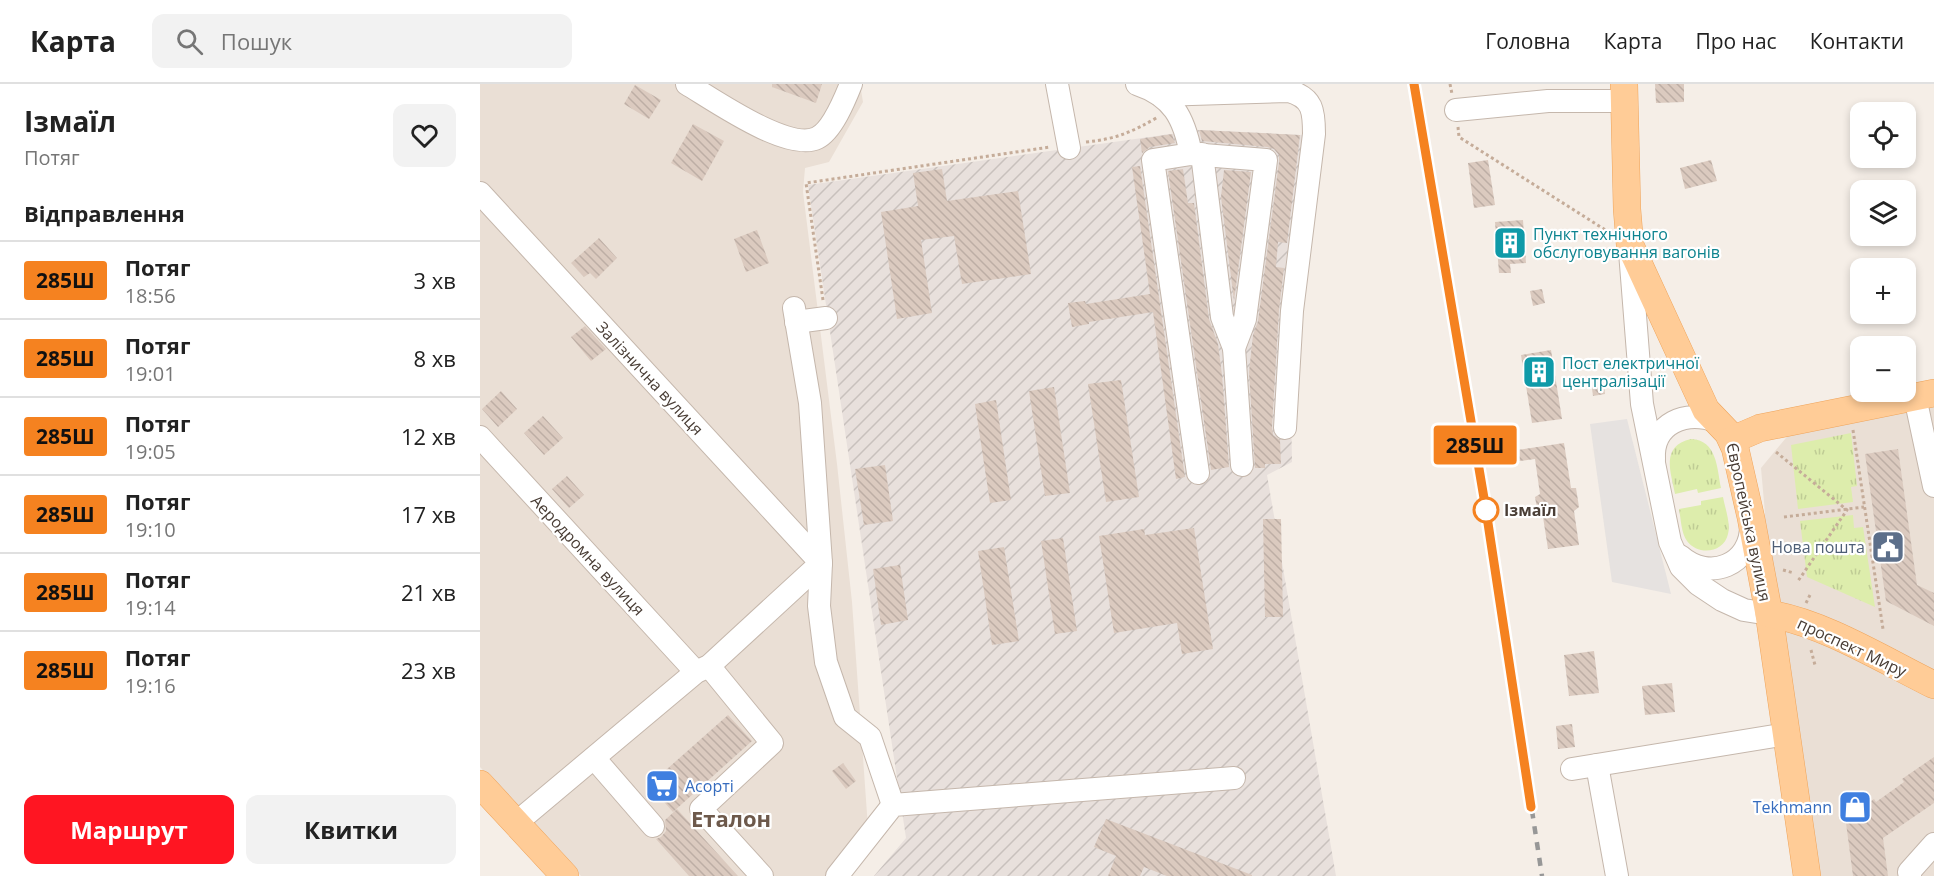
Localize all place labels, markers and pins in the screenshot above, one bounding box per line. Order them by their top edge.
place label: Пункт технічного обслуговування вагонів [1533,223,1720,263]
building icon: Пункт технічного обслуговування вагонів [1492,225,1528,261]
place label: Пост електричної централізації [1562,352,1700,392]
building icon: Пост електричної централізації [1521,354,1557,390]
marker: Ізмаїл [1473,497,1499,523]
place label: Ізмаїл [1504,499,1557,521]
public building icon: Нова пошта [1870,529,1906,565]
place label: Нова пошта [1771,536,1865,558]
supermarket icon: Асорті [644,768,680,804]
place label: Асорті [685,775,734,797]
shop icon: Tekhmann [1837,789,1873,825]
place label: Tekhmann [1753,796,1832,818]

